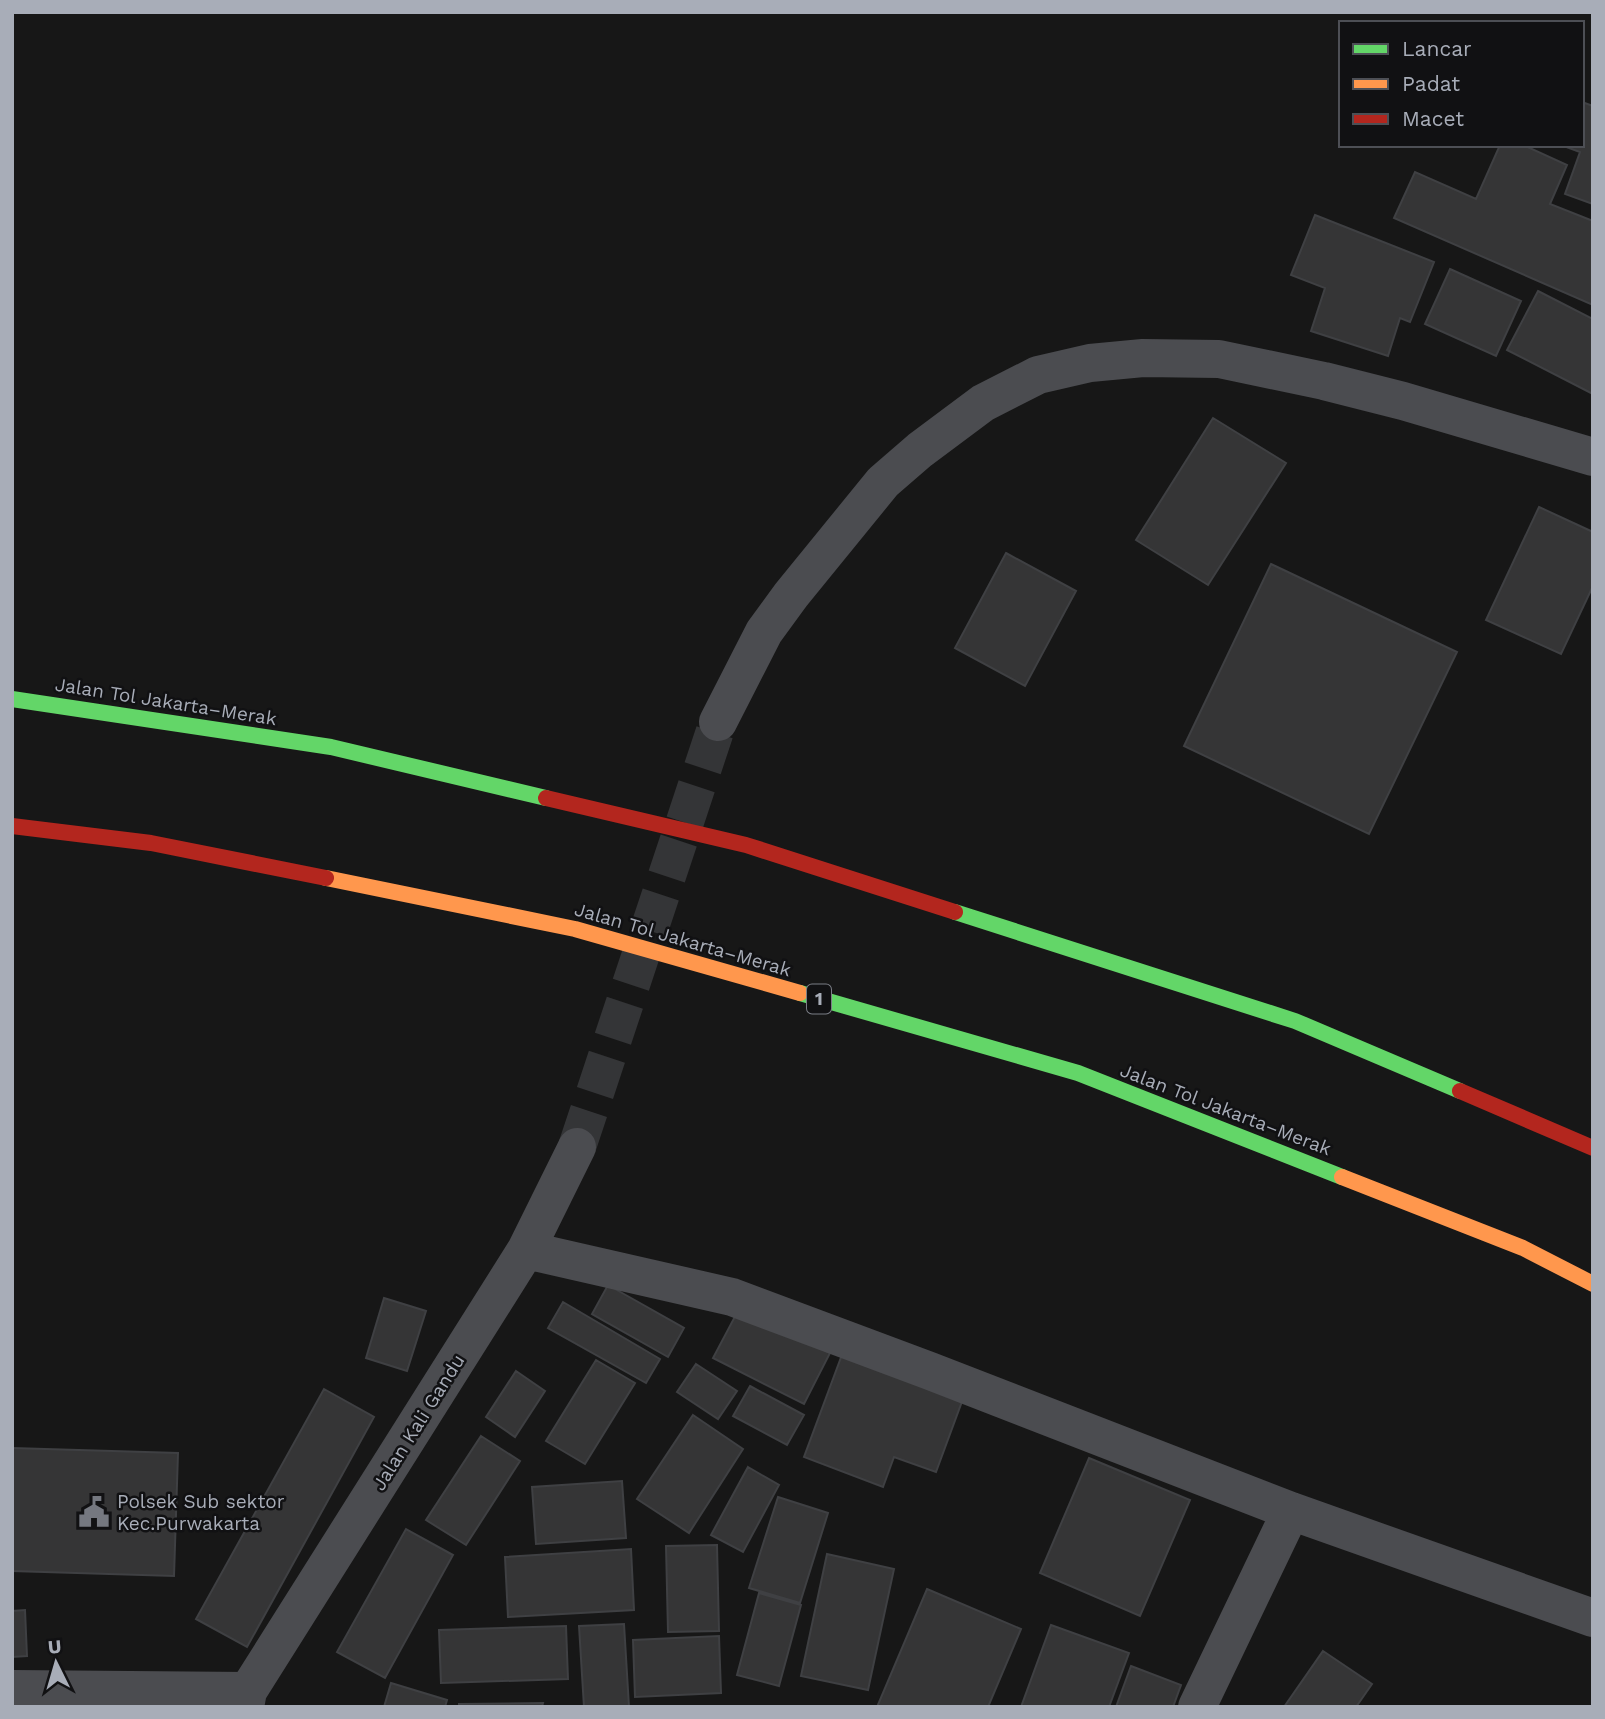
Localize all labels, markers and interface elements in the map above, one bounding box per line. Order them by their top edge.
legend [1339,21,1584,147]
text: Lancar [1402,36,1472,61]
text: Padat [1402,71,1460,96]
text: Macet [1402,106,1464,131]
street label: Jalan Tol Jakarta–Merak [53,673,279,730]
street label: Jalan Tol Jakarta–Merak [572,898,794,981]
road number: 1 [807,984,831,1014]
street label: Jalan Tol Jakarta–Merak [1117,1059,1335,1160]
street label: Jalan Kali Gandu [367,1350,470,1495]
place label: Polsek Sub sektor Kec.Purwakarta [117,1490,285,1535]
public building icon: Polsek Sub sektor Kec.Purwakarta [77,1495,111,1529]
north arrow [21,1628,91,1698]
text: U [47,1635,62,1659]

